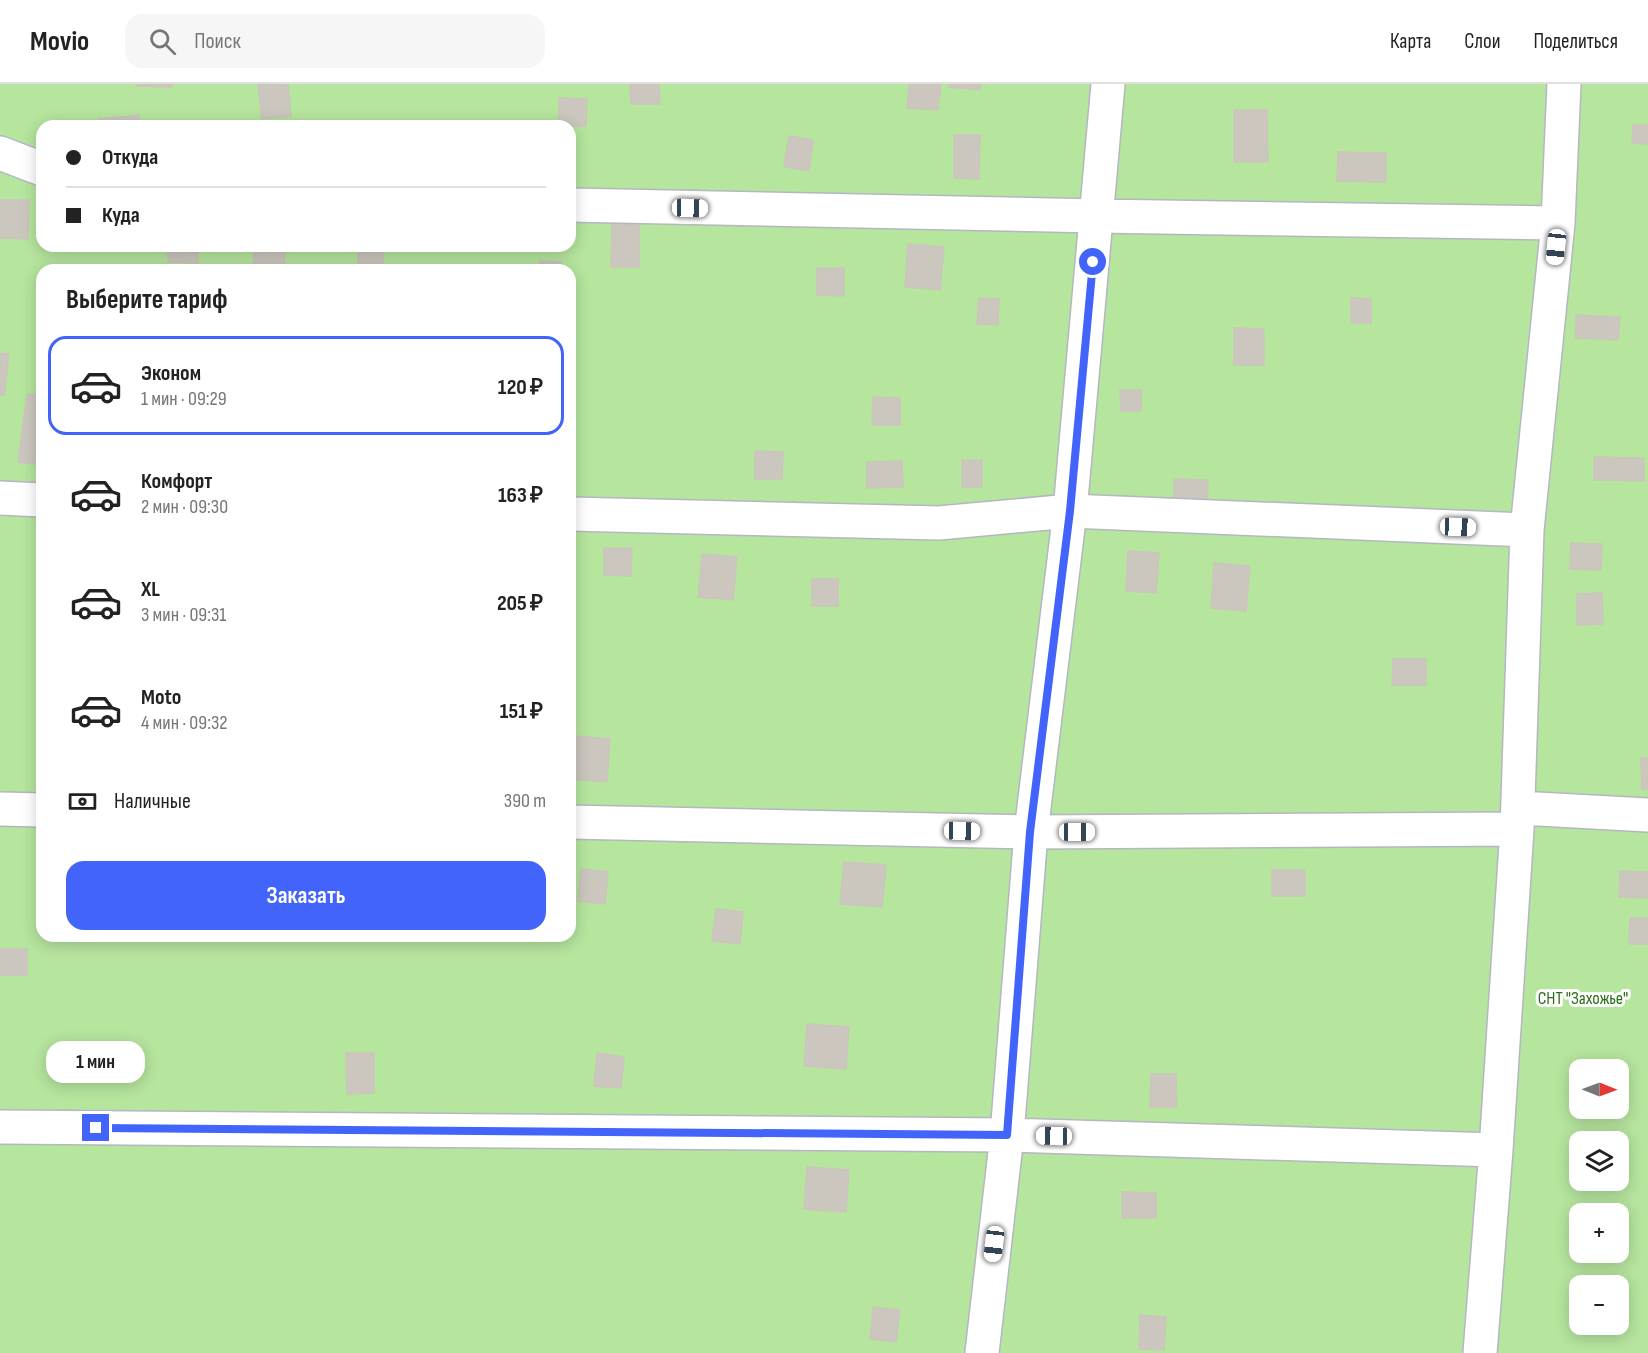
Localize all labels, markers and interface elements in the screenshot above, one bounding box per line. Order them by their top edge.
search box [125,14,545,68]
text: Movio [30,25,89,58]
icon: search [146,25,179,58]
text: Поиск [194,28,241,55]
text: Карта [1390,29,1431,54]
text: Слои [1464,29,1500,54]
text: Поделиться [1533,29,1618,54]
text: Откуда [102,144,158,171]
car [672,199,708,217]
text: Куда [102,202,140,229]
car [1545,228,1567,266]
route start [1079,248,1106,275]
text: Выберите тариф [66,284,228,316]
icon: car [69,359,123,413]
text: Эконом [141,360,201,387]
text: 120 ₽ [498,374,543,401]
text: 1 мин · 09:29 [141,387,227,411]
icon: car [69,467,123,521]
text: Комфорт [141,468,212,495]
text: 163 ₽ [498,482,543,509]
text: 2 мин · 09:30 [141,495,228,519]
car [1440,517,1476,537]
icon: car [69,575,123,629]
text: XL [141,576,160,603]
text: 205 ₽ [497,590,543,617]
text: 3 мин · 09:31 [141,603,226,627]
icon: car [69,683,123,737]
text: Moto [141,684,181,711]
text: 151 ₽ [500,698,543,725]
text: 4 мин · 09:32 [141,711,228,735]
icon: cash [66,785,99,818]
text: Наличные [114,788,191,815]
text: 390 m [504,789,546,813]
car [944,822,980,840]
car [1059,823,1095,841]
button: Заказать [66,861,546,930]
park label: СНТ "Захожье" [1538,988,1628,1009]
callout: 1 мин [46,1041,146,1083]
text: 1 мин [76,1050,115,1074]
north arrow [1569,1059,1629,1119]
map controls [1569,1059,1629,1335]
route end [82,1114,109,1141]
car [1036,1127,1072,1145]
button: layers [1569,1131,1629,1191]
button: + [1569,1203,1629,1263]
car [983,1225,1005,1263]
button: − [1569,1275,1629,1335]

